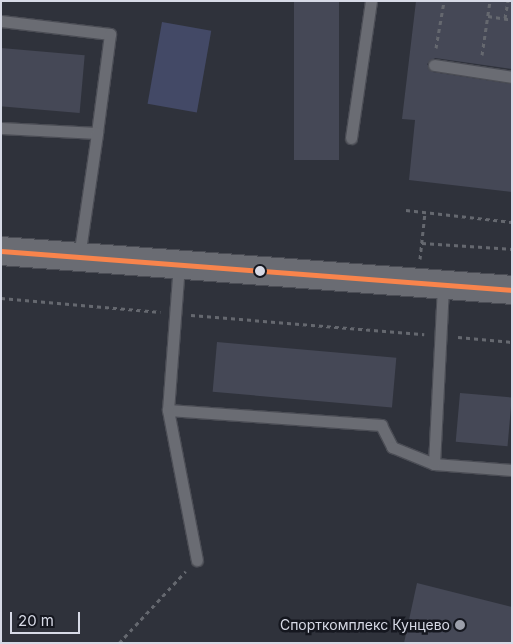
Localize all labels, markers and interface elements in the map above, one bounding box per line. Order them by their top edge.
unlabelled marker [255,266,265,276]
scale bar [12,602,82,634]
text: 20 m [18,611,54,630]
place label: Спорткомплекс Кунцево [280,617,450,633]
marker: Спорткомплекс Кунцево [454,619,466,631]

